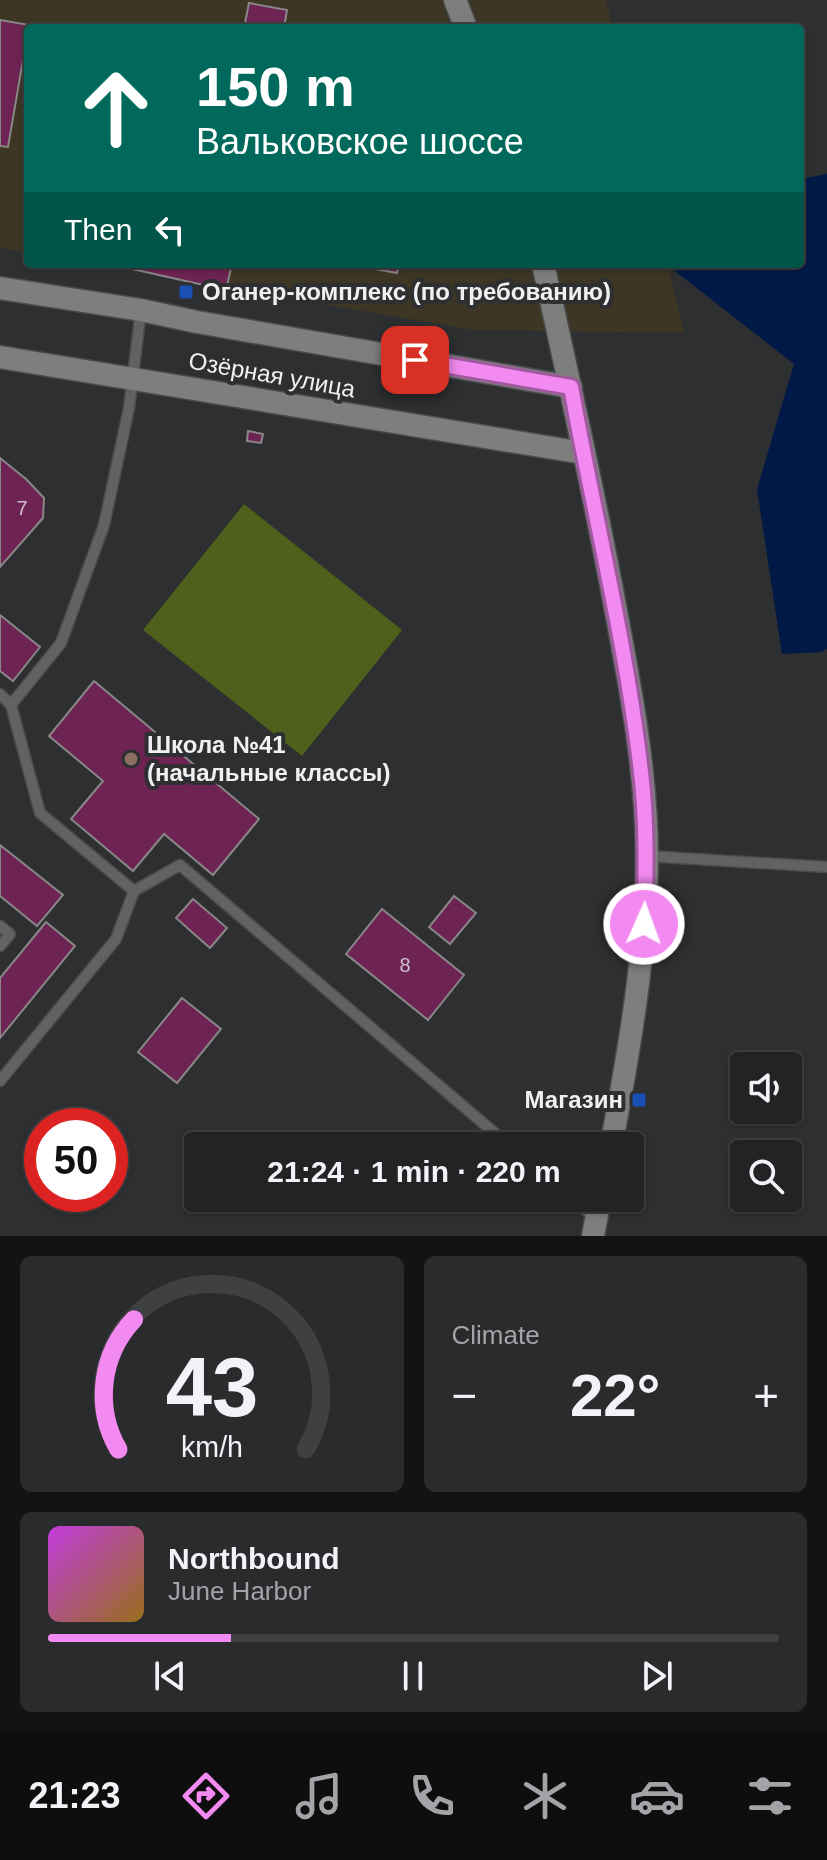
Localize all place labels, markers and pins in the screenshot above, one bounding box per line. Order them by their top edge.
place label: Оганер-комплекс (по требованию) [202,278,611,305]
marker: Оганер-комплекс (по требованию) [177,283,195,301]
pin [381,326,449,394]
place label: Школа №41 (начальные классы) [147,731,391,786]
marker: Школа №41 (начальные классы) [122,750,140,768]
place label: Магазин [525,1086,623,1113]
marker: Магазин [630,1091,648,1109]

